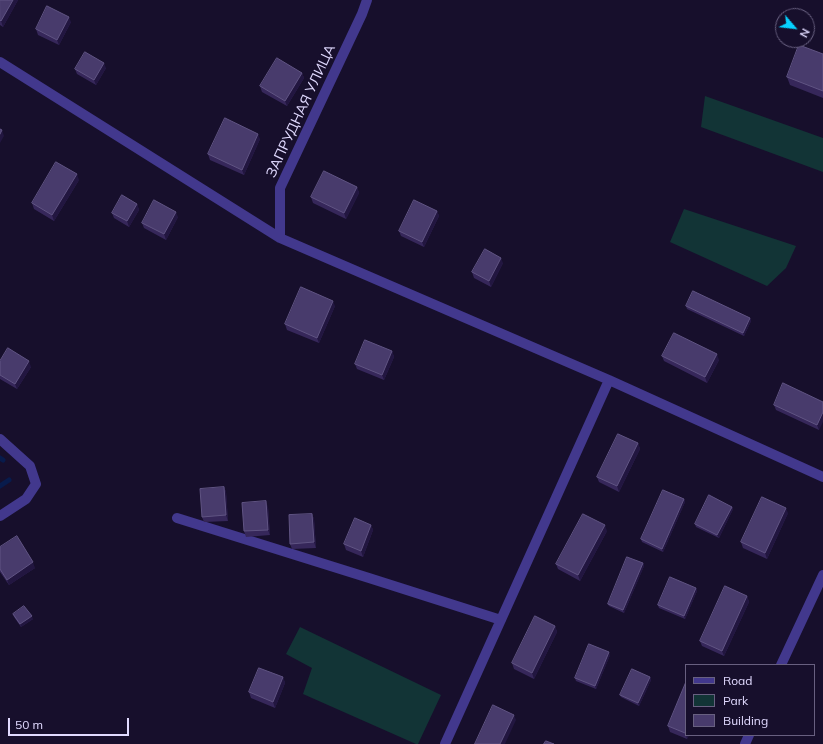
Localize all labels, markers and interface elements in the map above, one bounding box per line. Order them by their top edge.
north arrow [775,8,815,48]
text: N [797,26,813,40]
street label: ЗАПРУДНАЯ УЛИЦА [263,42,339,180]
legend [685,664,815,736]
text: Road [723,673,752,688]
text: Park [723,693,748,708]
scale bar [10,710,131,736]
text: Building [723,713,768,728]
text: 50 m [15,717,43,732]

